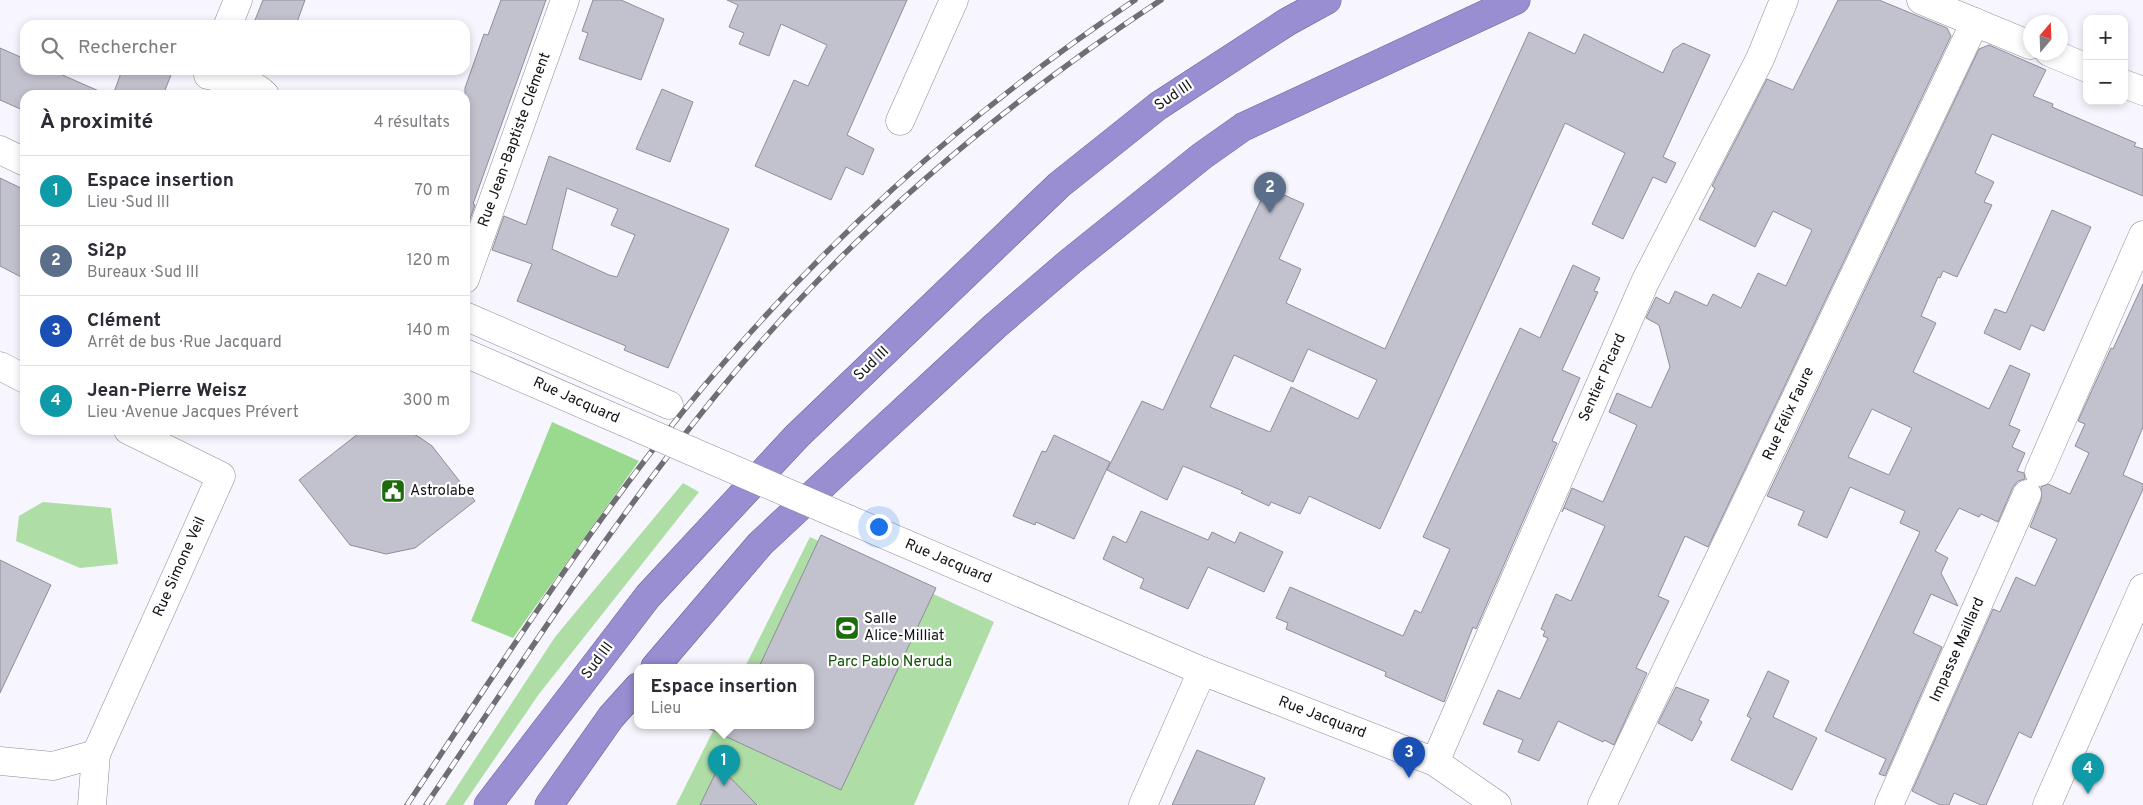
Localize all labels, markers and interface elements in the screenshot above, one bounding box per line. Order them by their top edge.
north arrow [2023,15,2068,60]
map controls [2083,15,2128,105]
button: + [2083,15,2128,60]
search box [20,20,470,75]
icon: search [38,34,66,62]
text: Rechercher [78,36,177,60]
street label: Rue Jean-Baptiste Clément [475,50,555,230]
button: − [2083,60,2128,105]
street label: Sud III [1151,76,1197,116]
text: À proximité [40,109,153,136]
text: 4 résultats [374,113,450,133]
text: Espace insertion [87,169,234,193]
pin: 2 [1254,172,1286,213]
text: 1 [53,181,59,201]
text: 70 m [415,181,450,201]
text: Lieu · Sud III [87,193,170,213]
text: Si2p [87,239,127,263]
text: 2 [51,251,61,271]
text: 120 m [407,251,450,271]
text: Bureaux · Sud III [87,263,199,283]
text: Clément [87,309,161,333]
text: 3 [51,321,61,341]
text: 140 m [407,321,450,341]
street label: Sentier Picard [1575,331,1631,425]
text: Arrêt de bus · Rue Jacquard [87,333,282,353]
street label: Sud III [850,343,894,385]
street label: Rue Félix Faure [1759,364,1819,464]
street label: Rue Jacquard [530,373,622,429]
text: Jean-Pierre Weisz [87,379,247,403]
text: 4 [51,391,61,411]
text: 300 m [403,391,450,411]
text: Lieu · Avenue Jacques Prévert [87,403,299,423]
public building icon: Astrolabe [380,478,406,504]
place label: Astrolabe [410,482,474,501]
street label: Rue Simone Veil [149,514,211,620]
your location [866,514,892,540]
street label: Rue Jacquard [902,535,994,589]
street label: Impasse Maillard [1926,595,1990,705]
place label: Salle Alice-Milliat [864,610,944,646]
sports icon: Salle Alice-Milliat [834,615,860,641]
street label: Sud III [578,639,618,683]
park label: Parc Pablo Neruda [828,653,952,672]
popup [634,664,814,729]
text: Espace insertion [651,675,797,699]
street label: Rue Jacquard [1275,693,1369,743]
text: Lieu [651,699,681,719]
pin: 3 [1393,737,1425,778]
pin: 1 [708,745,740,786]
pin: 4 [2072,753,2104,794]

